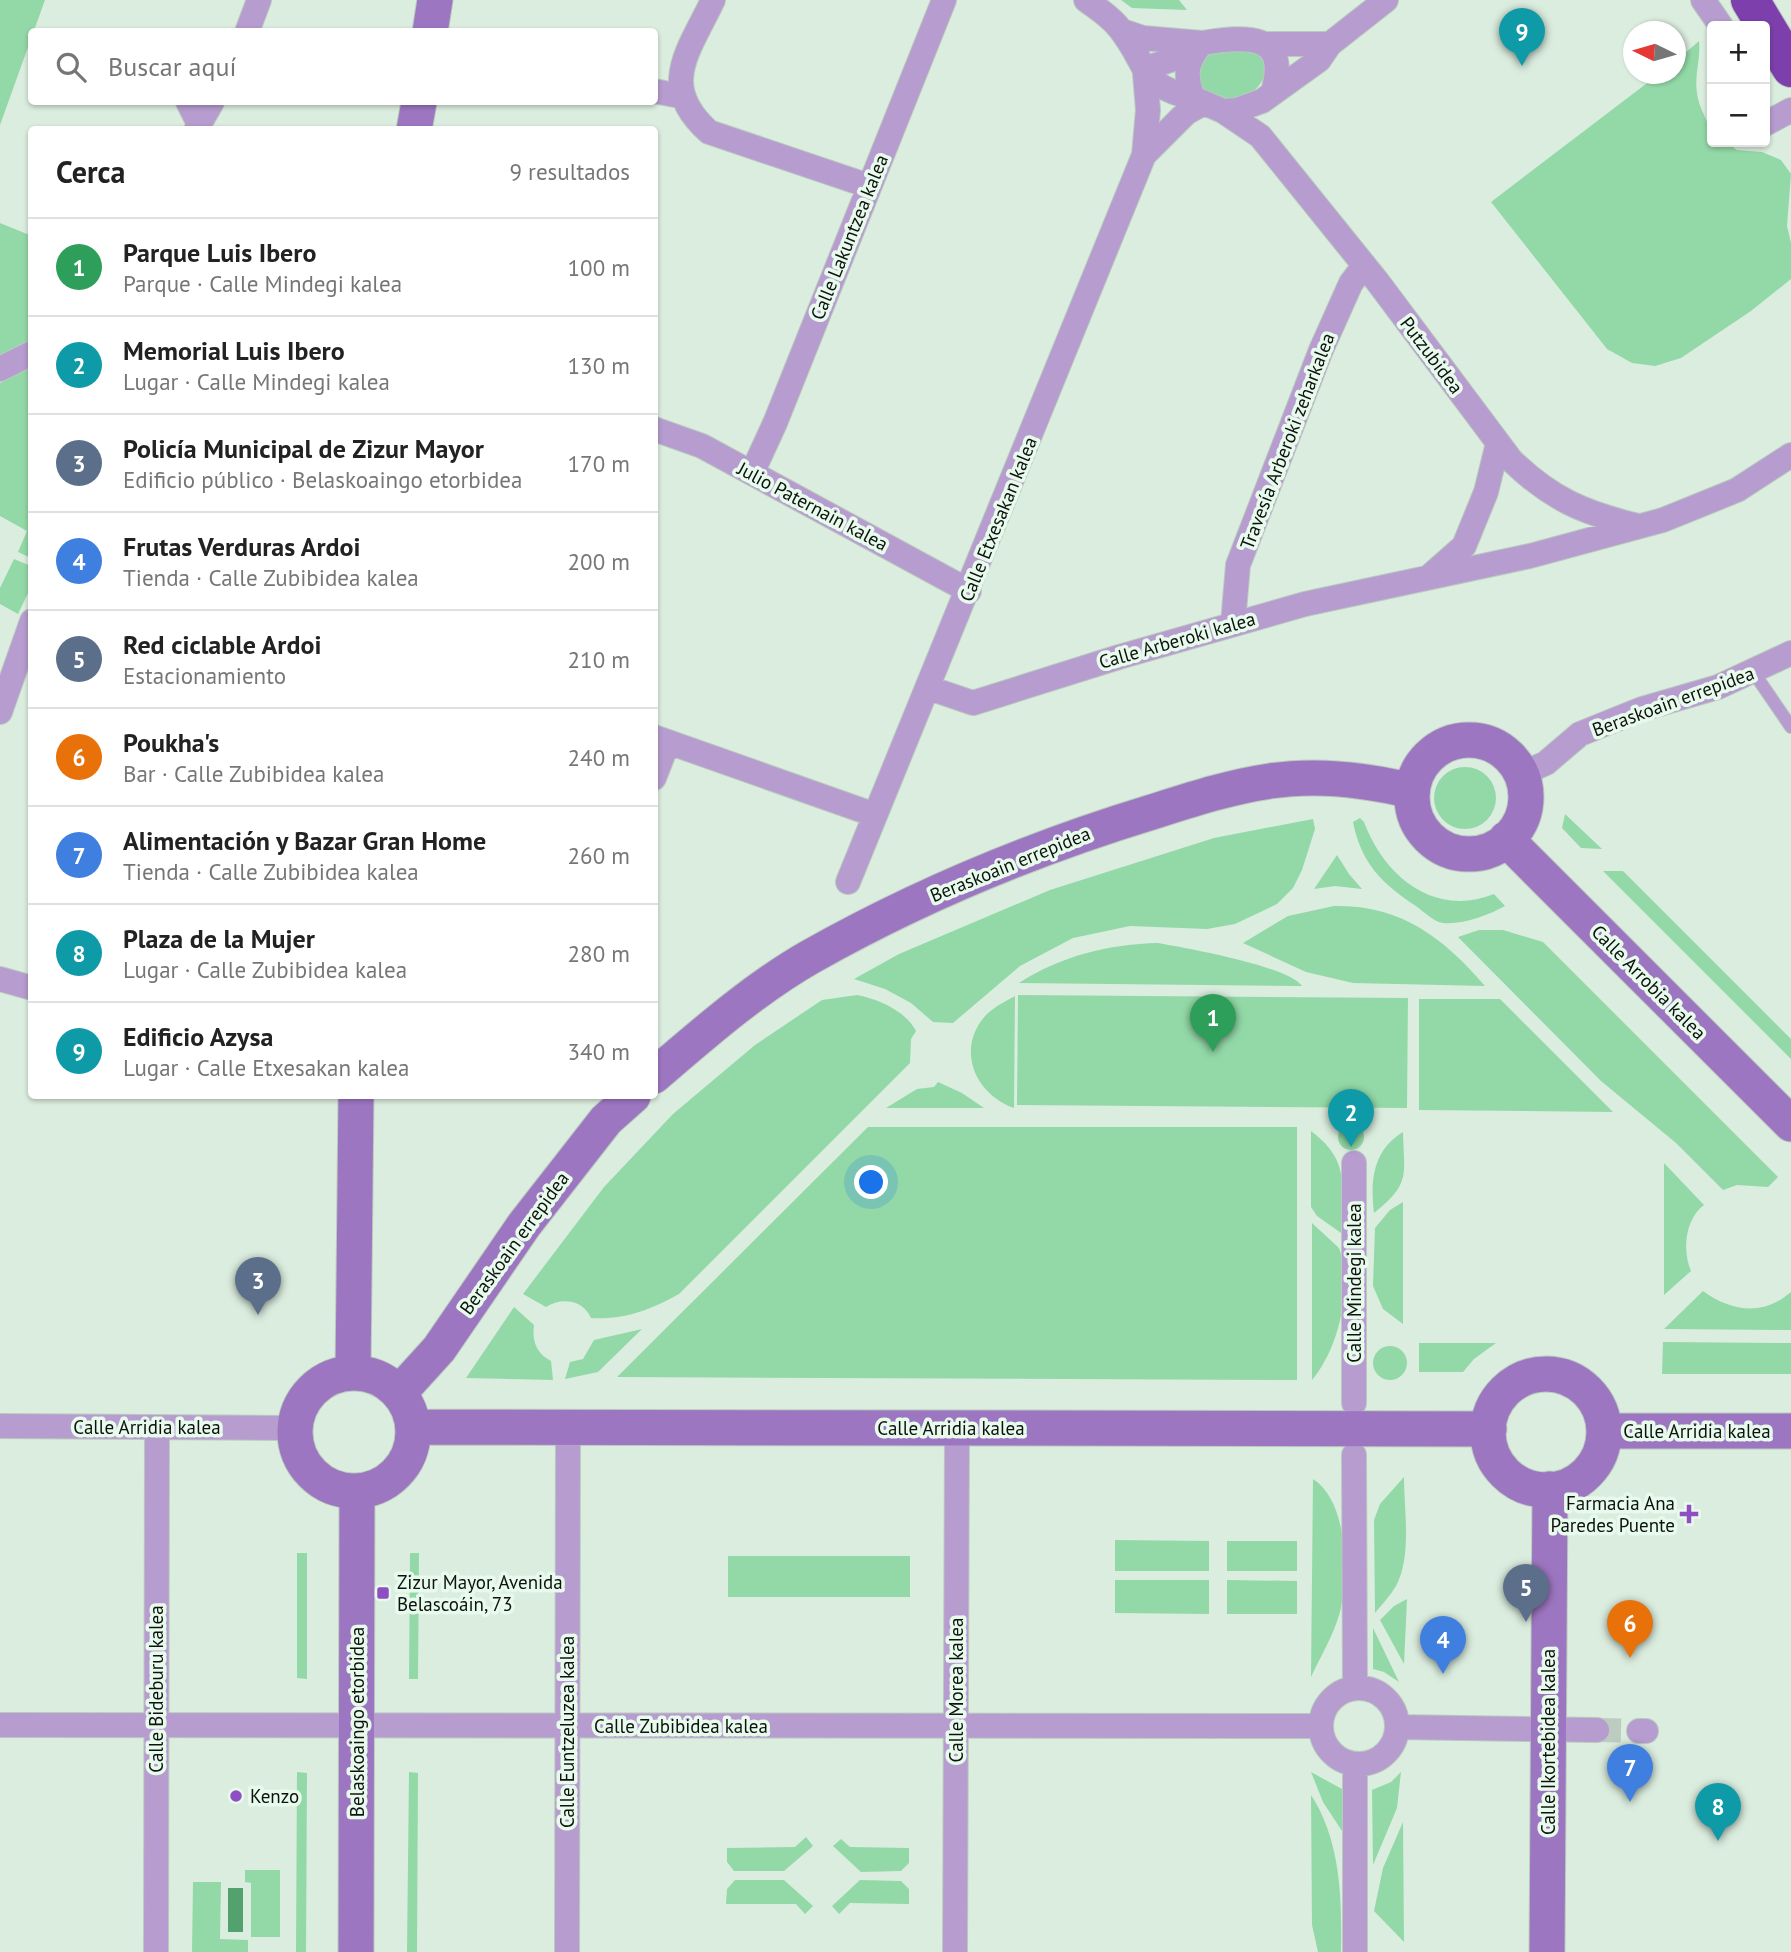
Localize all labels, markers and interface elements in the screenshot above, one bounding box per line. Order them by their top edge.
pin: 9 [1499,8,1545,66]
north arrow [1623,21,1686,84]
map controls [1707,21,1770,147]
button: + [1707,21,1770,84]
search box [28,28,658,105]
icon: search [52,48,90,86]
text: Buscar aquí [108,50,236,83]
button: − [1707,84,1770,147]
street label: Calle Lakuntzea kalea [805,151,893,323]
text: Cerca [56,152,125,191]
text: 9 resultados [509,157,630,186]
text: Parque Luis Ibero [123,236,316,269]
text: 1 [72,253,86,282]
text: 100 m [568,253,630,282]
text: Parque · Calle Mindegi kalea [123,269,402,298]
street label: Putzubidea [1395,312,1469,398]
street label: Travesía Arberoki zeharkalea [1235,329,1339,553]
text: Memorial Luis Ibero [123,334,345,367]
text: 2 [72,351,86,380]
text: 130 m [568,351,630,380]
text: Lugar · Calle Mindegi kalea [123,367,390,396]
text: Policía Municipal de Zizur Mayor [123,432,484,465]
street label: Calle Etxesakan kalea [954,433,1042,605]
text: 3 [72,449,86,478]
text: 170 m [568,449,630,478]
street label: Julio Paternain kalea [733,456,892,556]
text: Edificio público · Belaskoaingo etorbidea [123,465,522,494]
text: Frutas Verduras Ardoi [123,530,360,563]
text: 4 [72,547,86,576]
text: 200 m [568,547,630,576]
text: Tienda · Calle Zubibidea kalea [123,563,419,592]
street label: Calle Arberoki kalea [1096,606,1258,674]
text: Red ciclable Ardoi [123,628,321,661]
text: 5 [72,645,86,674]
text: 210 m [568,645,630,674]
text: Estacionamiento [123,661,286,690]
street label: Beraskoain errepidea [1589,661,1757,741]
text: Poukha's [123,726,219,759]
text: 6 [72,743,86,772]
text: 240 m [568,743,630,772]
text: Bar · Calle Zubibidea kalea [123,759,384,788]
street label: Beraskoain errepidea [926,821,1094,907]
text: Alimentación y Bazar Gran Home [123,824,486,857]
text: 7 [72,841,86,870]
text: 260 m [568,841,630,870]
text: Tienda · Calle Zubibidea kalea [123,857,419,886]
street label: Calle Arrobia kalea [1587,920,1711,1044]
text: Plaza de la Mujer [123,922,315,955]
text: 8 [72,939,86,968]
text: 280 m [568,939,630,968]
text: Lugar · Calle Zubibidea kalea [123,955,407,984]
pin: 1 [1190,994,1236,1052]
text: Edificio Azysa [123,1020,273,1053]
text: 9 [72,1037,86,1066]
text: 340 m [568,1037,630,1066]
text: Lugar · Calle Etxesakan kalea [123,1053,409,1082]
pin: 2 [1328,1089,1374,1147]
your location [854,1165,888,1199]
street label: Beraskoain errepidea [454,1167,574,1319]
street label: Calle Mindegi kalea [1342,1203,1366,1363]
pin: 3 [235,1257,281,1315]
street label: Calle Arridia kalea [73,1415,221,1439]
street label: Calle Arridia kalea [877,1416,1025,1440]
street label: Calle Arridia kalea [1623,1419,1771,1443]
place label: Farmacia Ana Paredes Puente [1550,1491,1675,1537]
marker: Farmacia Ana Paredes Puente [1681,1506,1697,1522]
pin: 5 [1503,1564,1549,1622]
place label: Zizur Mayor, Avenida Belascoáin, 73 [397,1570,563,1616]
marker: Zizur Mayor, Avenida Belascoáin, 73 [375,1585,391,1601]
pin: 6 [1607,1600,1653,1658]
street label: Calle Bideburu kalea [144,1605,168,1773]
pin: 4 [1420,1616,1466,1674]
street label: Calle Morea kalea [944,1618,968,1762]
street label: Belaskoaingo etorbidea [345,1627,369,1817]
street label: Calle Euntzeluzea kalea [555,1636,579,1828]
street label: Calle Ikortebidea kalea [1536,1649,1560,1835]
street label: Calle Zubibidea kalea [594,1714,768,1738]
pin: 7 [1607,1744,1653,1802]
pin: 8 [1695,1783,1741,1841]
place label: Kenzo [250,1784,299,1808]
marker: Kenzo [228,1788,244,1804]

